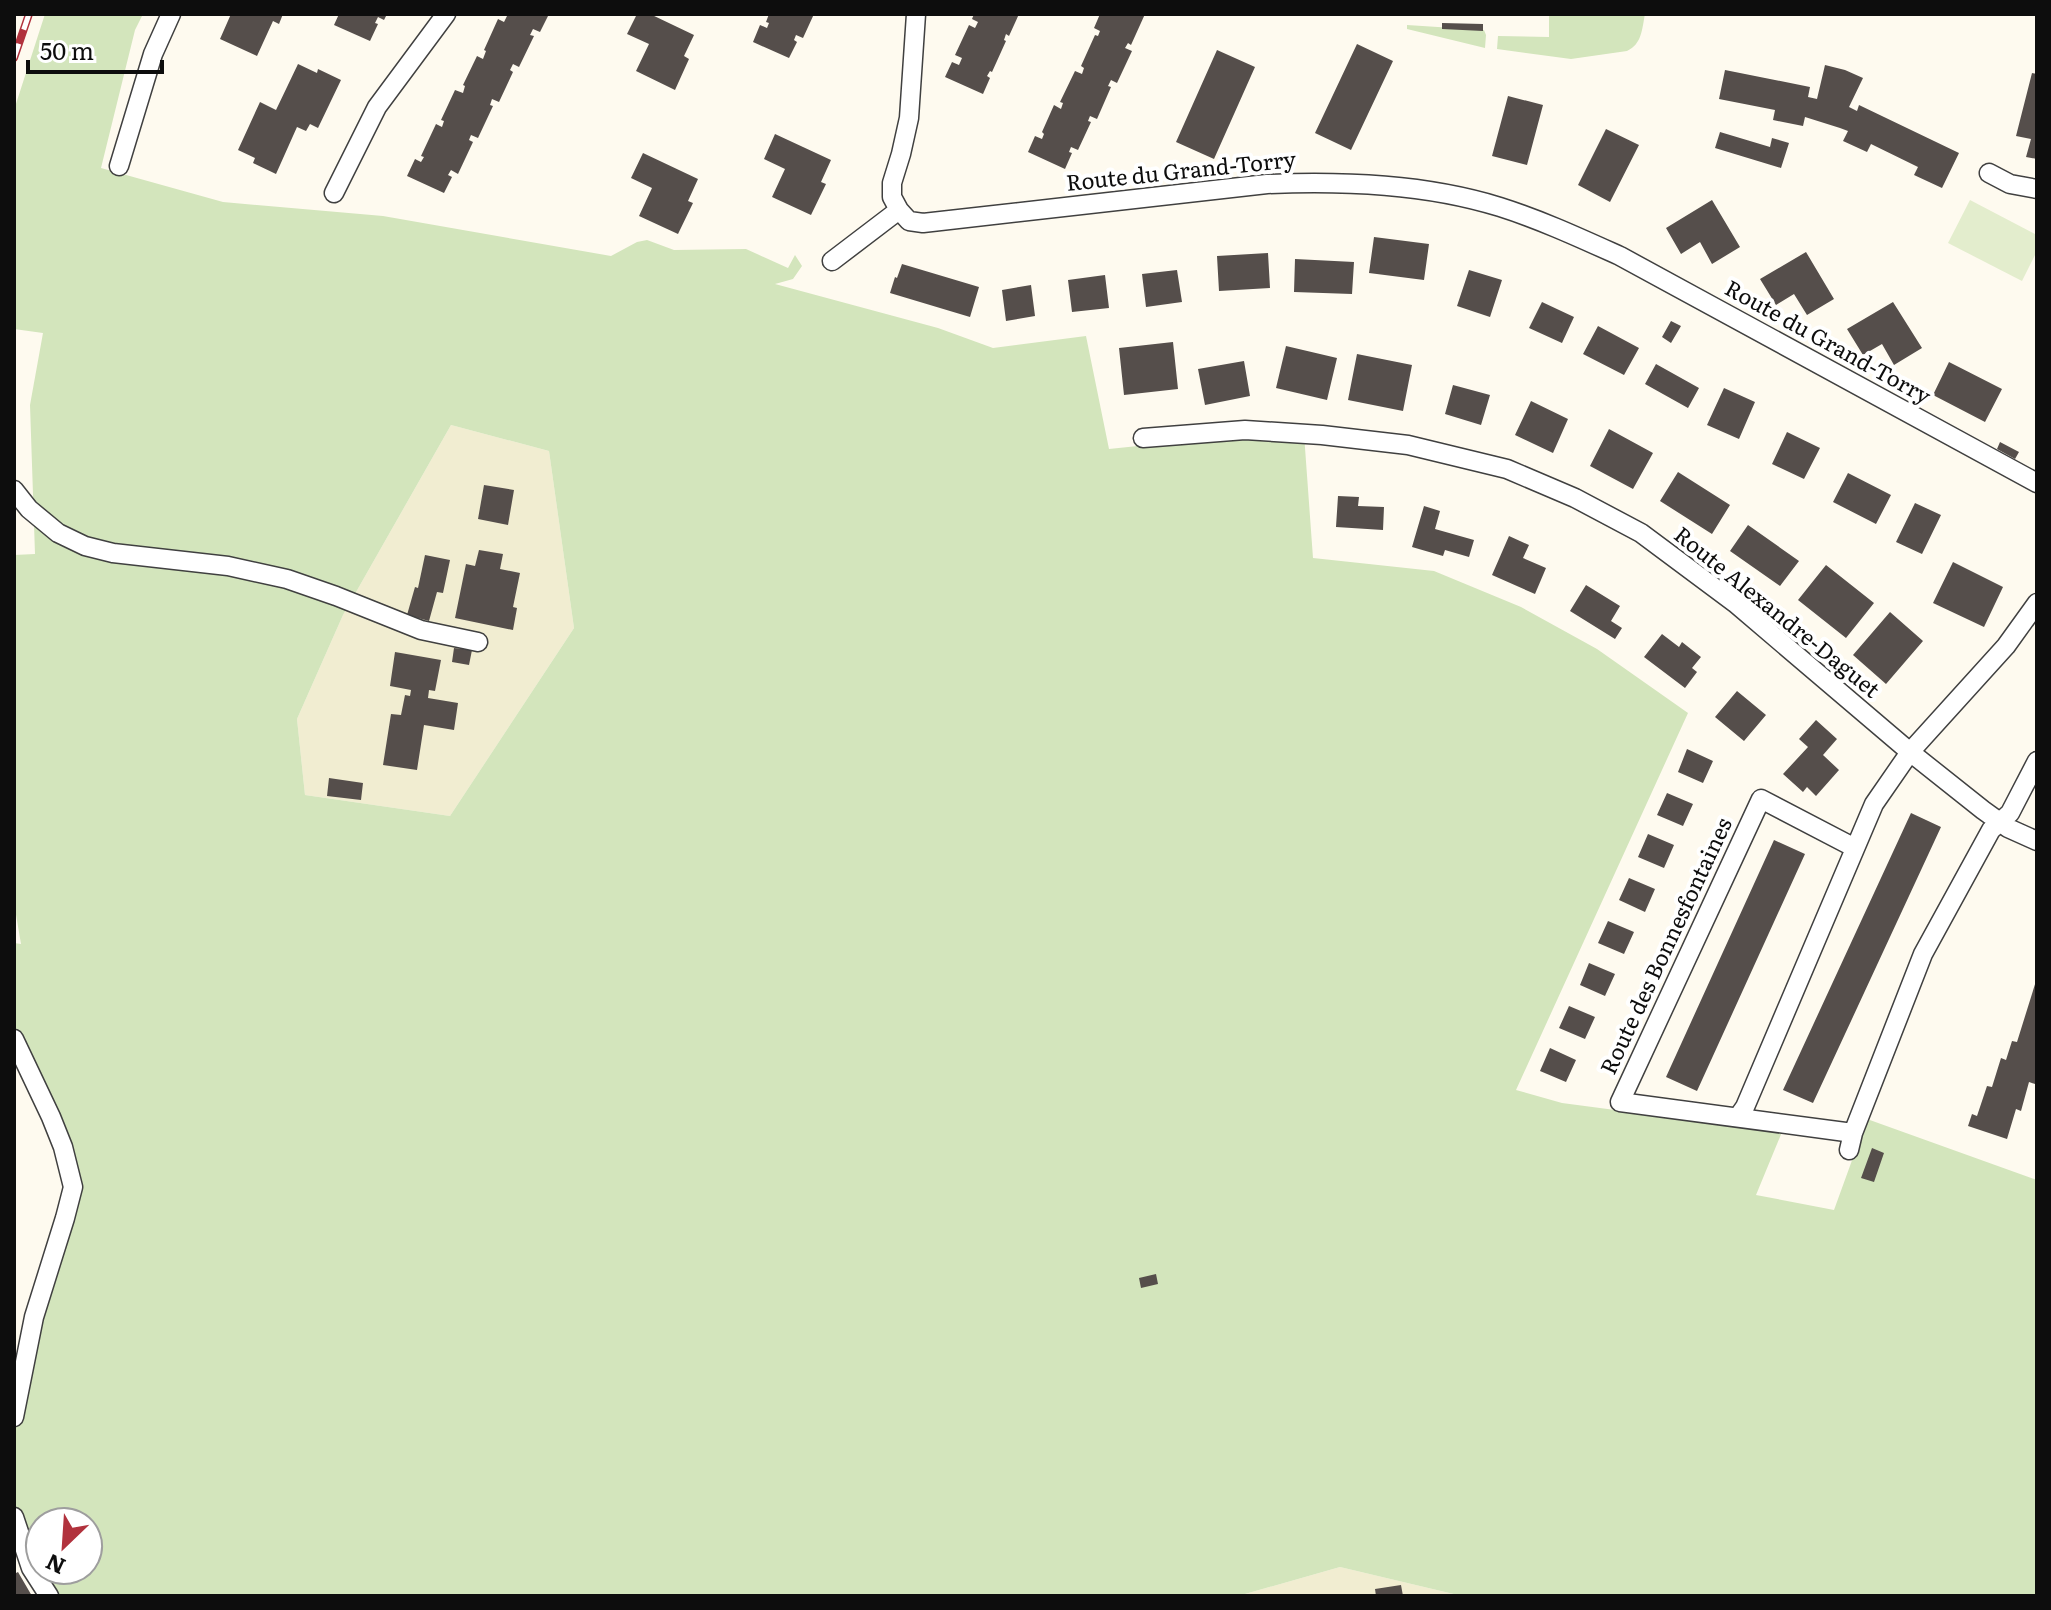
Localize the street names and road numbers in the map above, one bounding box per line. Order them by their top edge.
street label: Route du Grand-Torry [1064,141,1298,198]
street label: Route du Grand-Torry [1720,270,1938,411]
street label: Route Alexandre-Daguet [1668,517,1888,705]
street label: Route des Bonnesfontaines [1591,812,1739,1079]

